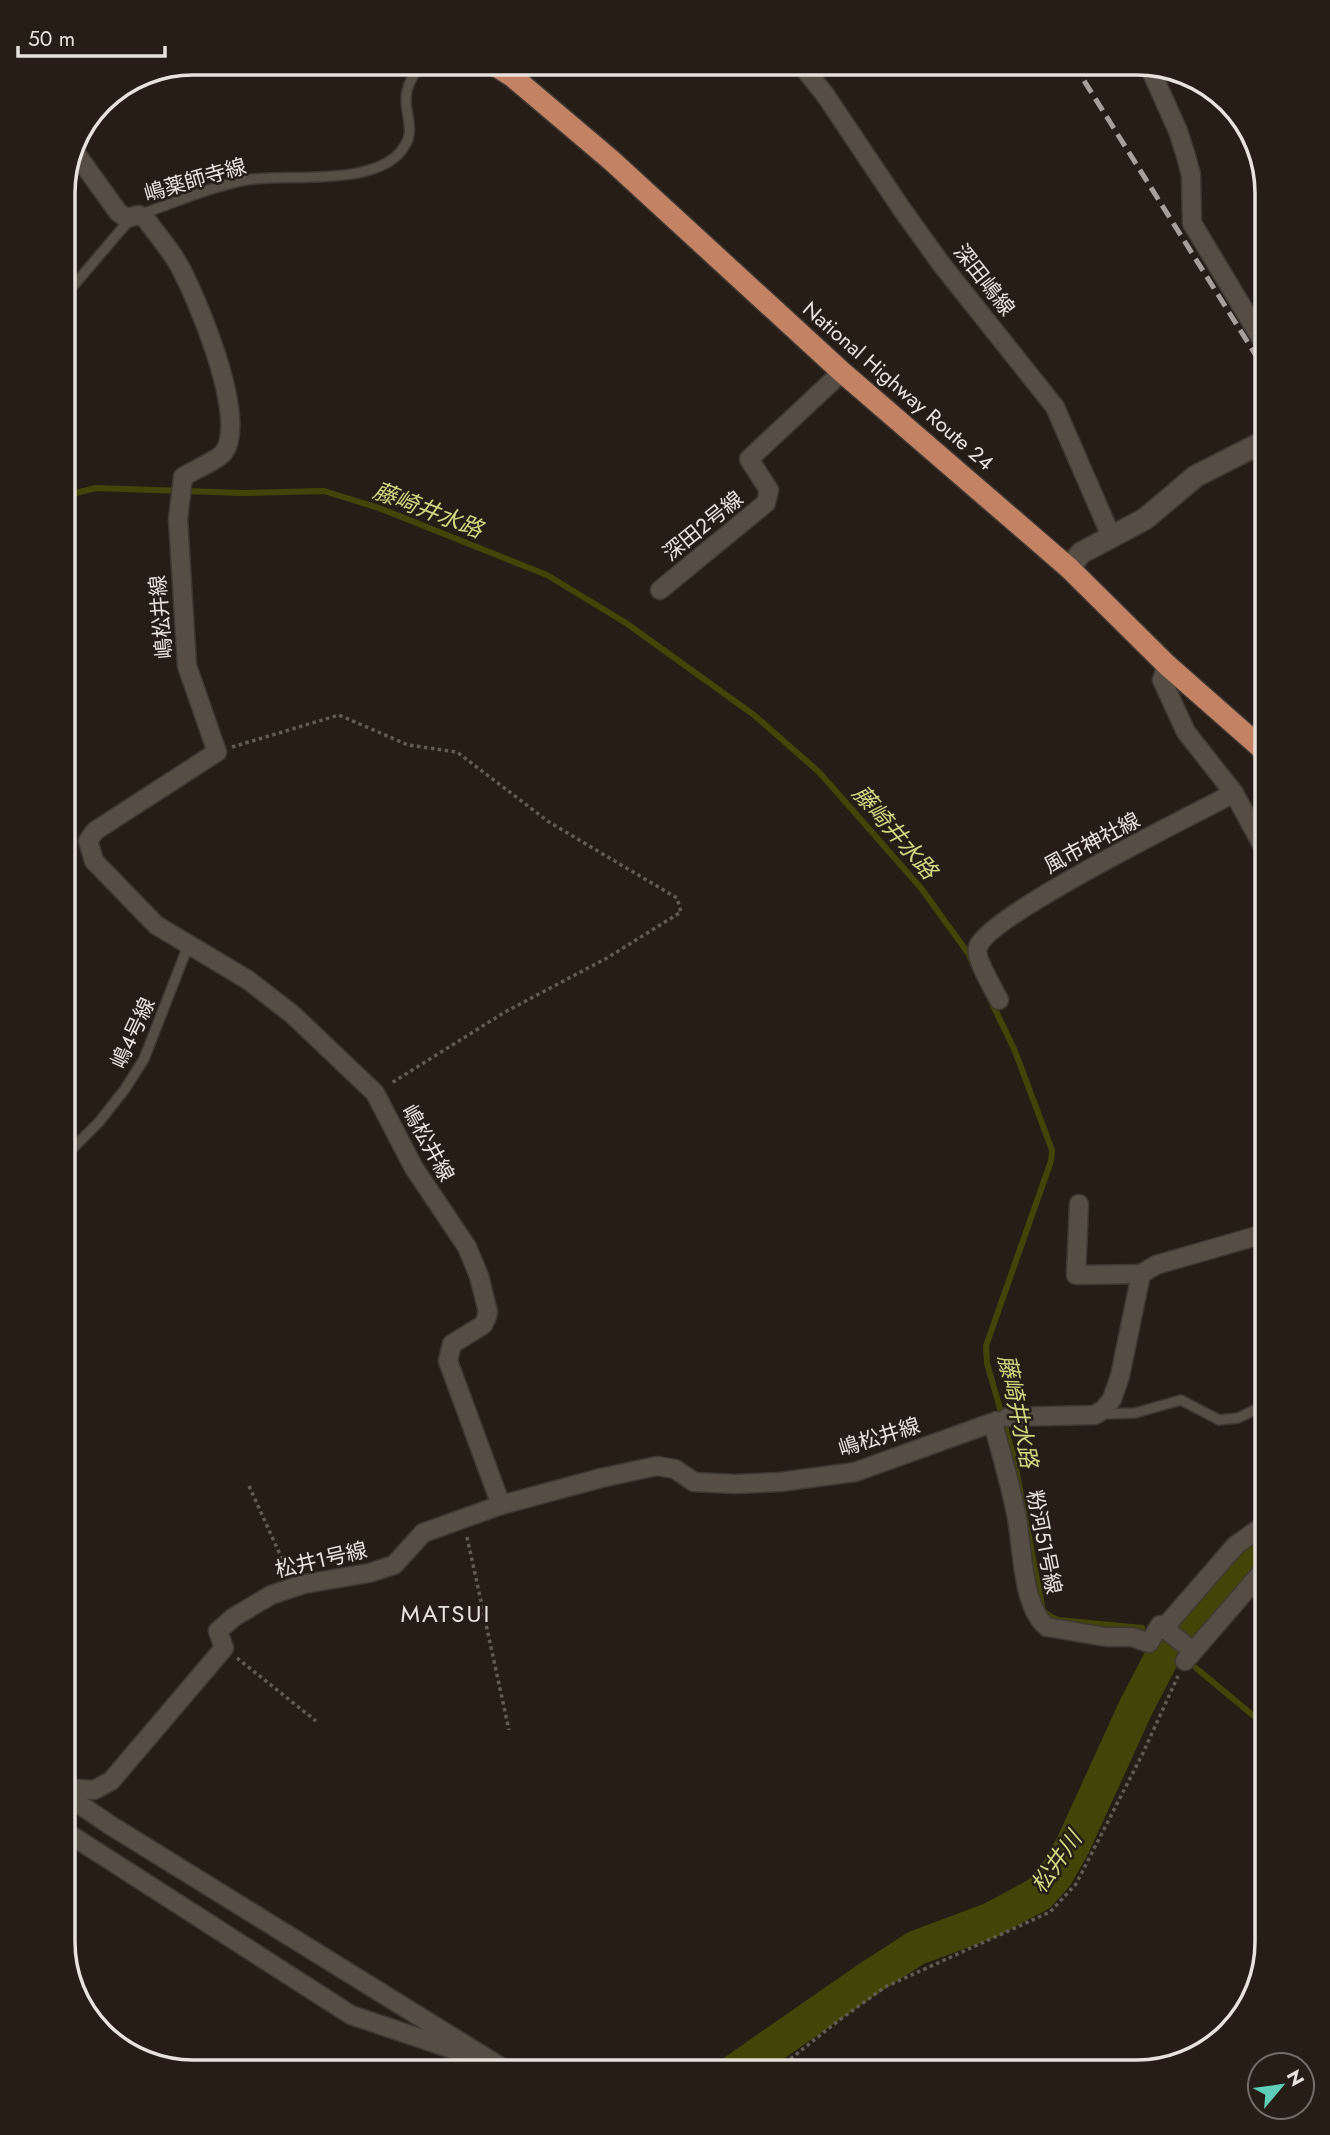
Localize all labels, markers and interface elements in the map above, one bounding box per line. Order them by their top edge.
scale bar [18,14,164,58]
text: 50 m [28,24,75,54]
street label: 嶋薬師寺線 [140,151,250,209]
street label: 深田嶋線 [946,238,1022,322]
street label: National Highway Route 24 [796,295,1000,477]
water label: 藤崎井水路 [368,474,490,547]
street label: 深田2号線 [656,484,750,568]
street label: 嶋松井線 [142,574,180,660]
water label: 藤崎井水路 [844,777,947,888]
street label: 風市神社線 [1039,805,1145,881]
street label: 嶋4号線 [104,993,162,1073]
street label: 嶋松井線 [395,1099,461,1187]
water label: 藤崎井水路 [989,1351,1047,1473]
street label: 嶋松井線 [834,1410,924,1464]
street label: 粉河51号線 [1019,1487,1069,1597]
street label: 松井1号線 [272,1535,370,1585]
district label: MATSUI [401,1596,491,1631]
water label: 松井川 [1022,1822,1091,1900]
north arrow [1246,2051,1316,2121]
text: N [1280,2065,1311,2091]

